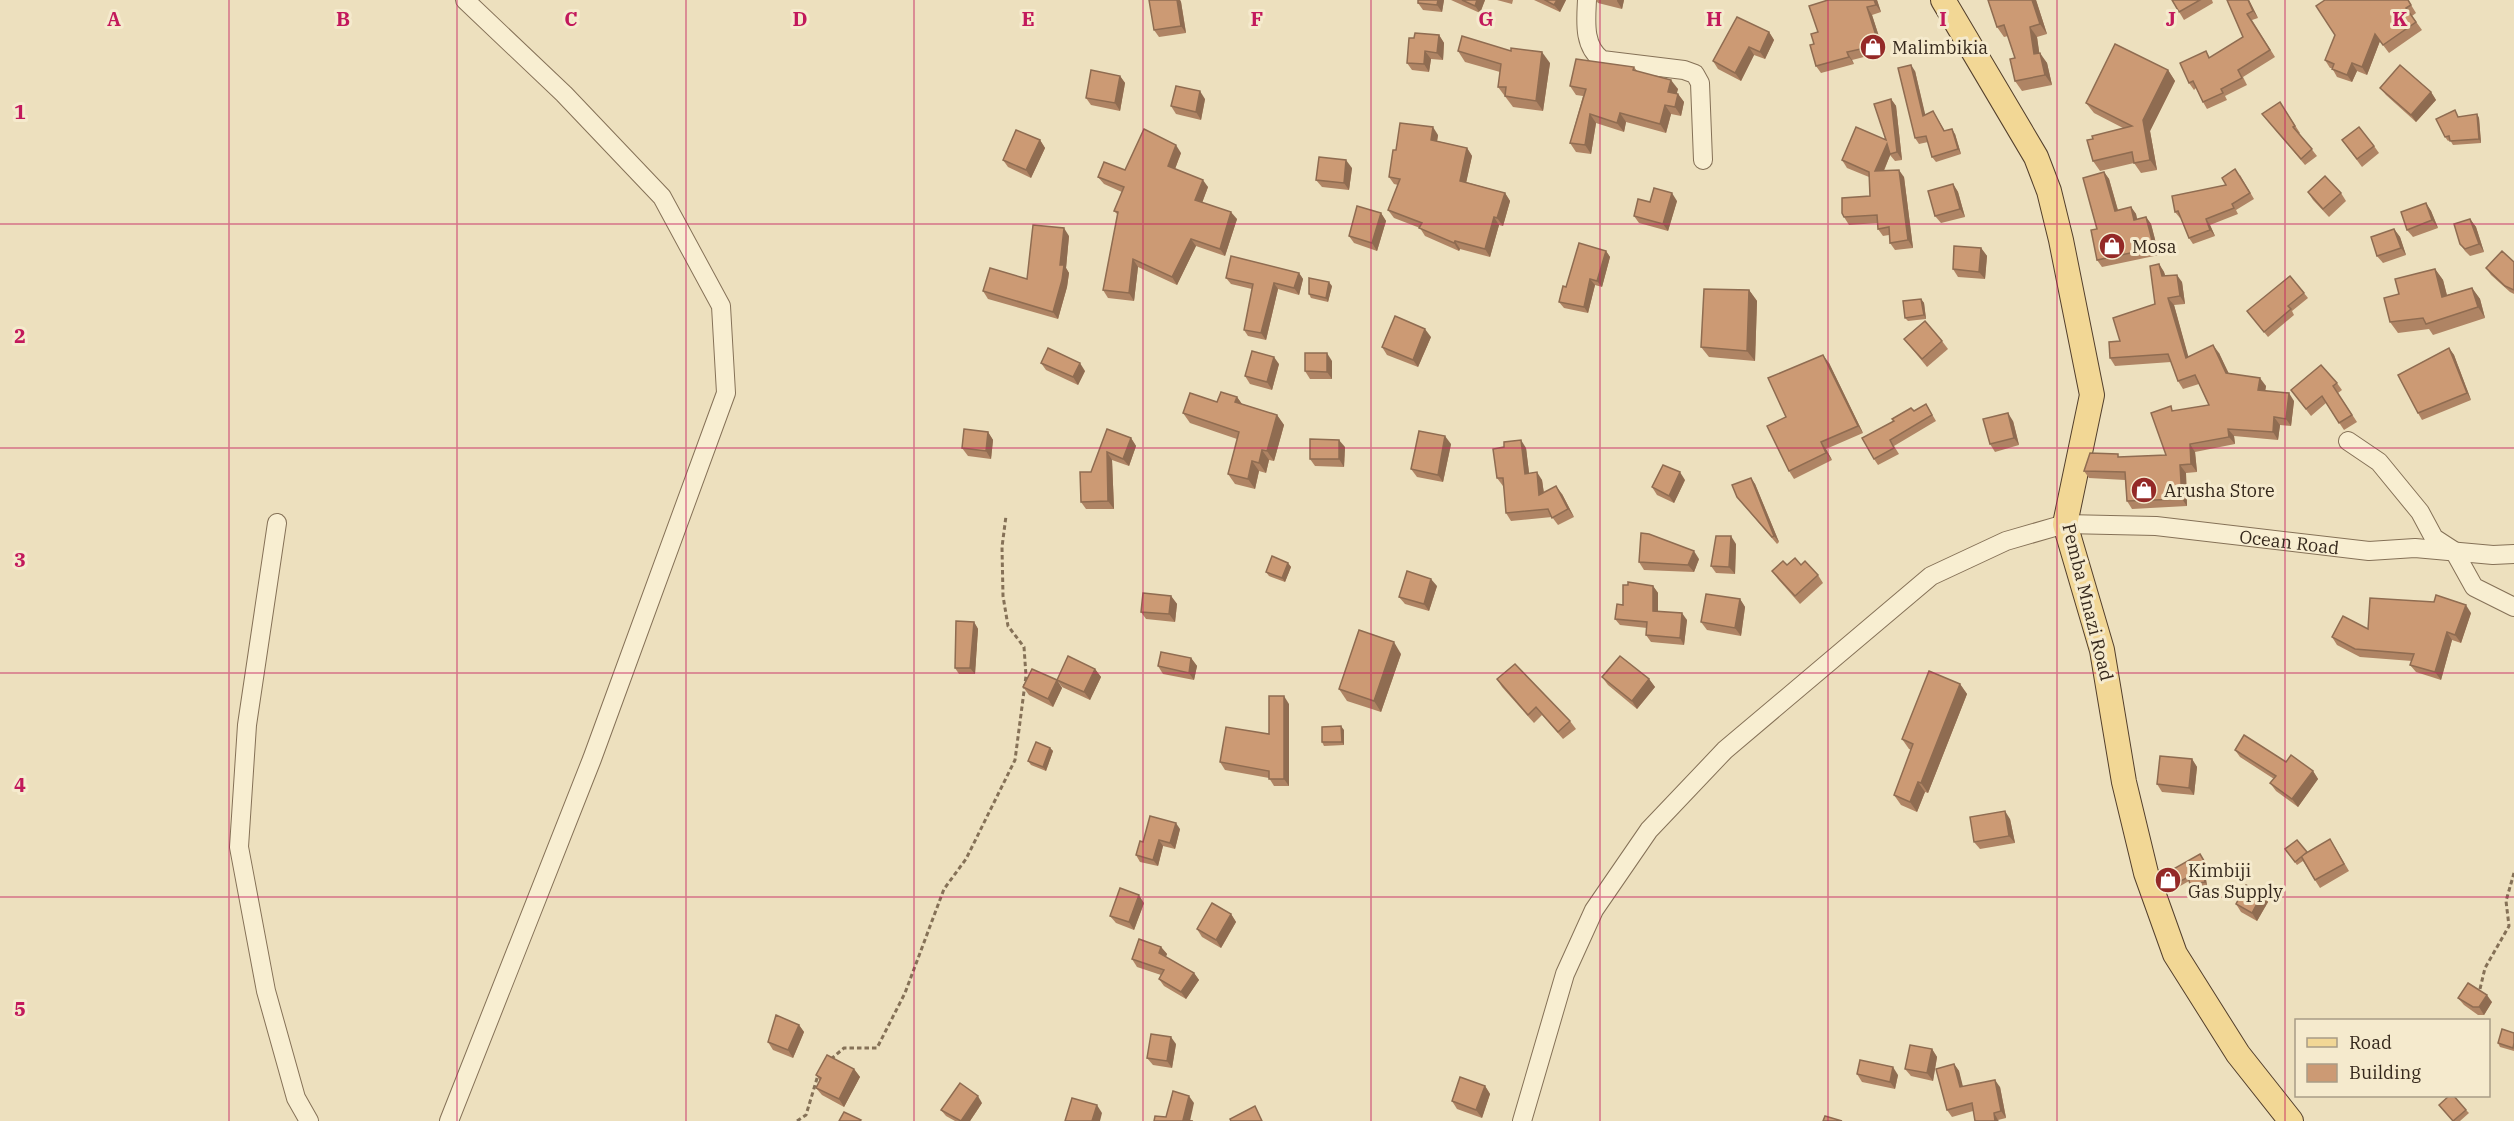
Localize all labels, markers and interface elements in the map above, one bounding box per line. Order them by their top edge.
text: A [107,5,121,32]
text: B [336,5,350,32]
text: C [564,5,578,32]
text: D [792,5,808,32]
text: E [1021,5,1035,32]
text: F [1251,5,1263,32]
text: G [1478,5,1494,32]
text: H [1706,5,1722,32]
text: I [1939,5,1947,32]
text: J [2166,5,2176,32]
text: K [2392,5,2408,32]
shop icon: Malimbikia [1858,32,1888,62]
place label: Malimbikia [1892,36,1988,59]
text: 1 [14,98,26,125]
shop icon: Mosa [2097,231,2127,261]
place label: Mosa [2132,235,2177,258]
text: 2 [14,322,26,349]
shop icon: Arusha Store [2129,475,2159,505]
place label: Arusha Store [2164,479,2275,502]
street label: Pemba Mnazi Road [2057,521,2119,683]
street label: Ocean Road [2238,524,2341,559]
text: 3 [14,546,26,573]
text: 4 [14,771,26,798]
place label: Kimbiji Gas Supply [2188,859,2283,903]
shop icon: Kimbiji Gas Supply [2153,865,2183,895]
text: 5 [14,995,26,1022]
legend [2295,1019,2490,1097]
text: Road [2349,1031,2392,1054]
text: Building [2349,1061,2421,1084]

